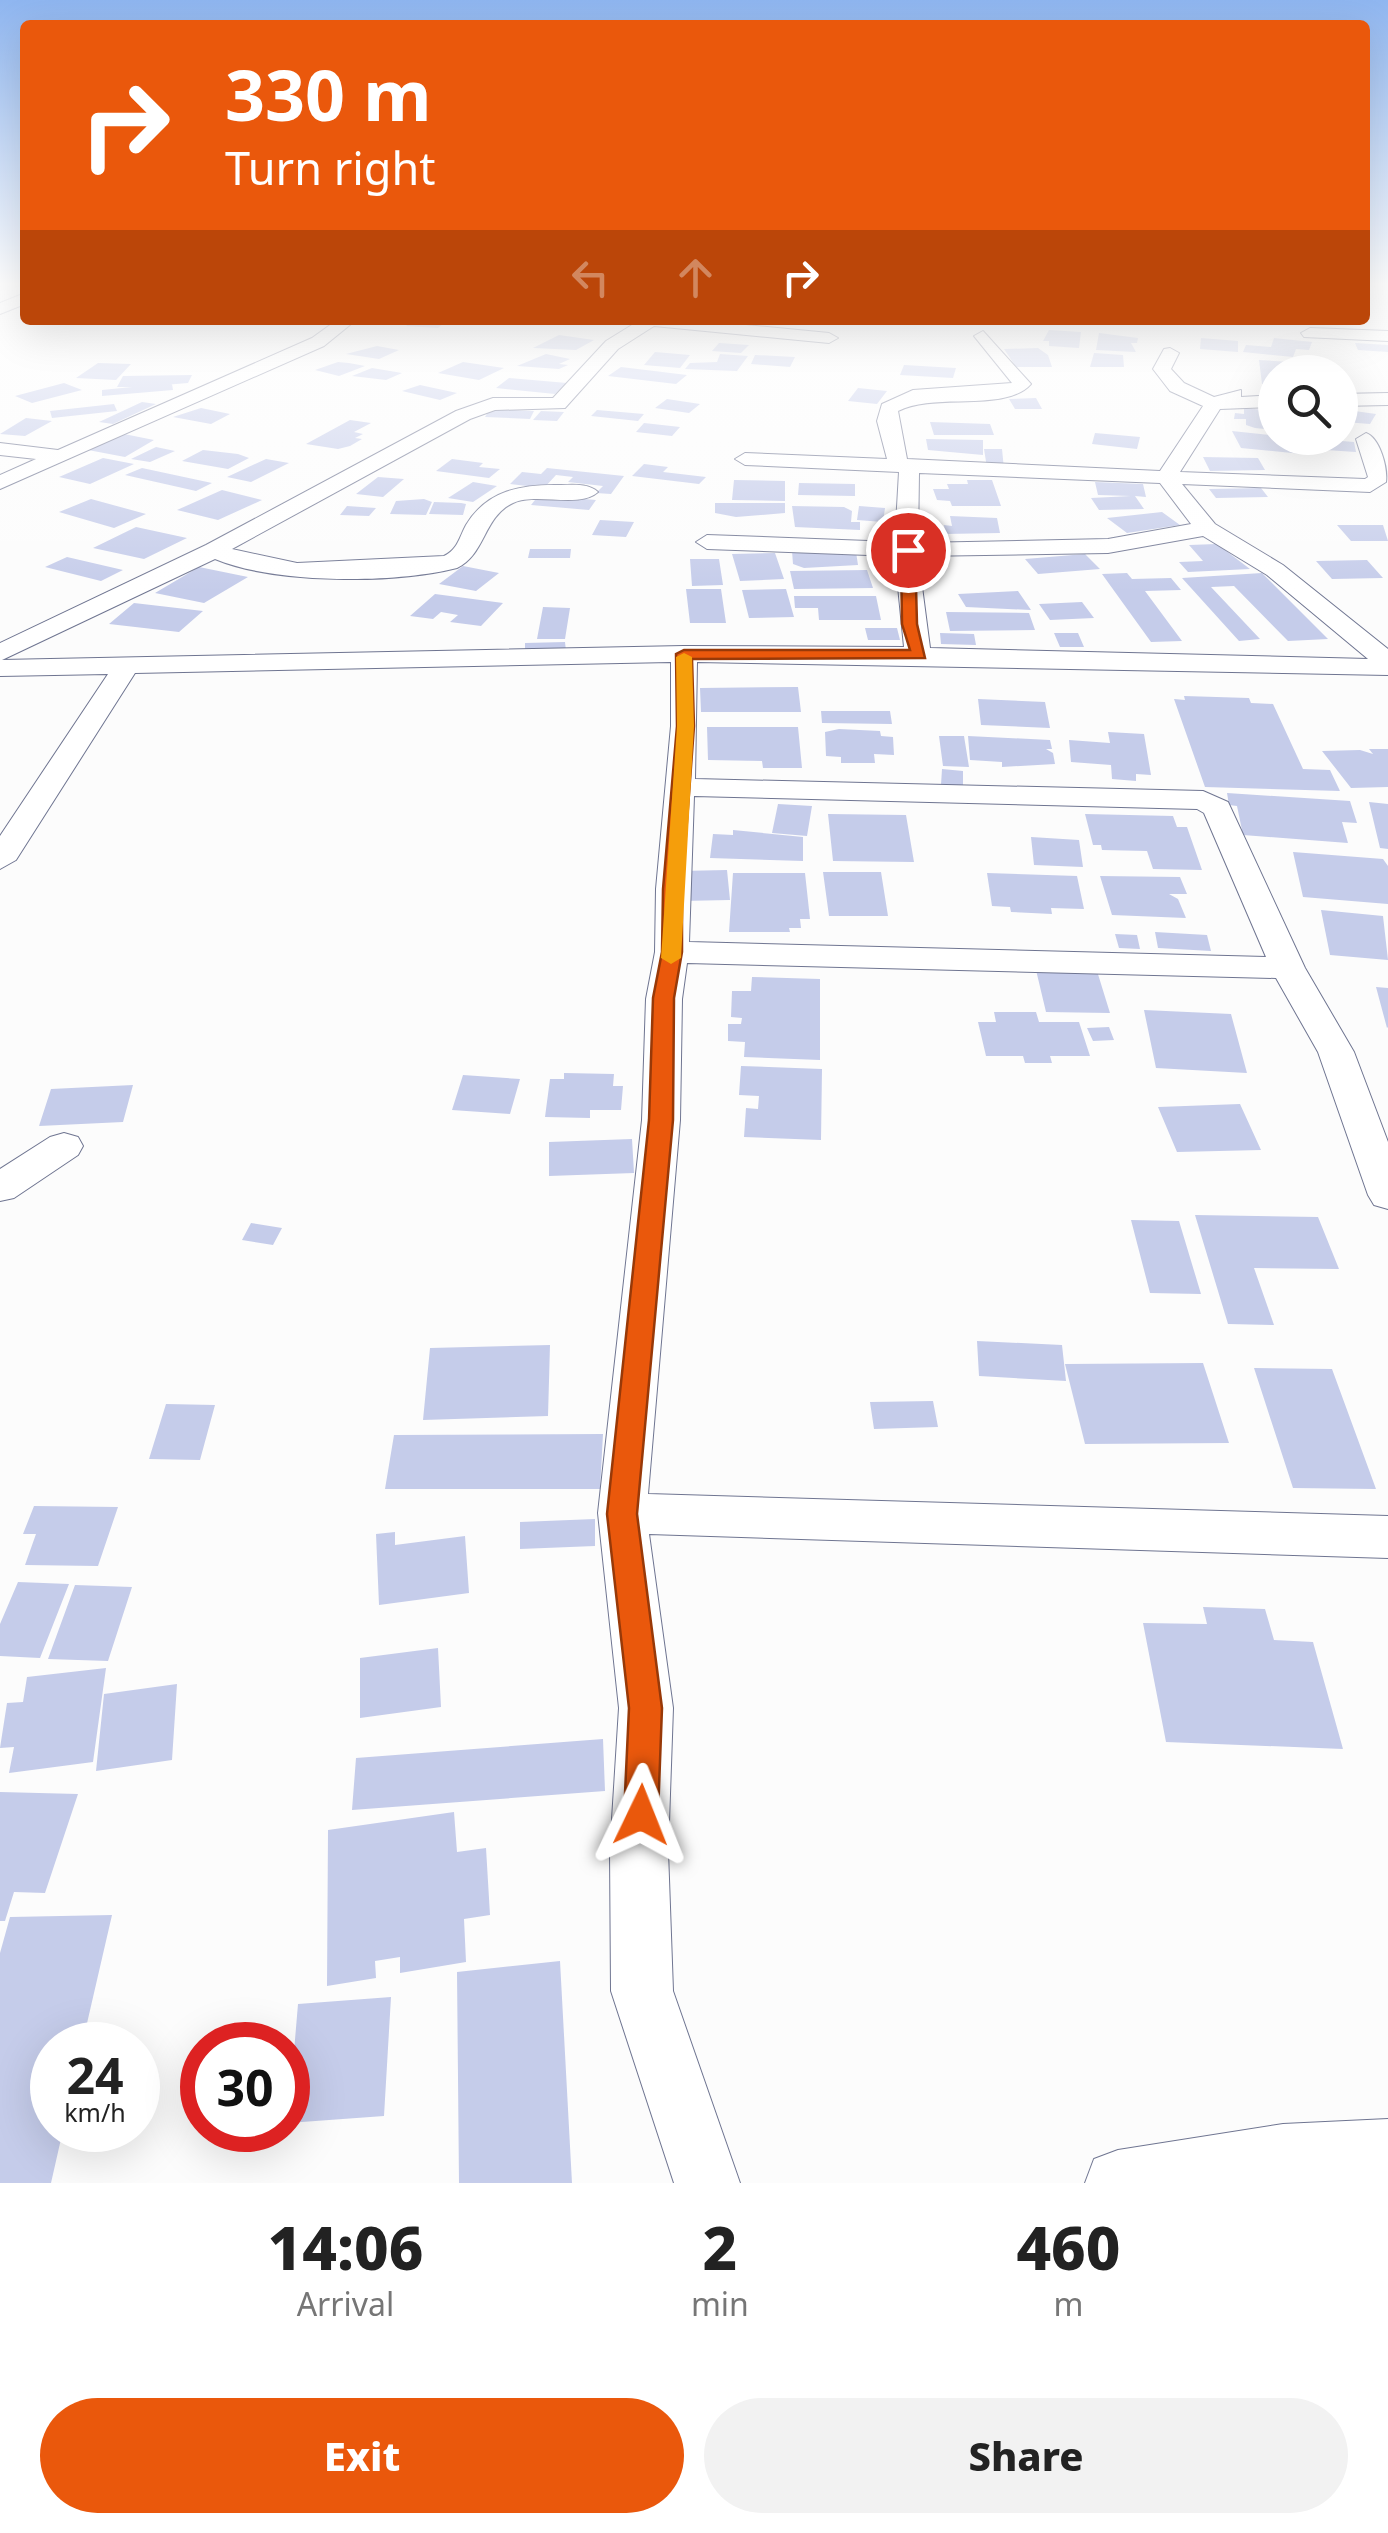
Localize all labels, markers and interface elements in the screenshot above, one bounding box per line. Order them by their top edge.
text: 330 m [225,46,432,142]
icon: right [60,60,190,190]
text: Turn right [225,137,436,198]
icon: left [563,250,618,305]
icon: ahead [668,250,723,305]
icon: right [773,250,828,305]
map controls [1258,355,1358,455]
button: search [1258,355,1358,455]
pin [866,508,951,593]
icon: arrive [881,523,936,578]
position arrow [589,1763,693,1867]
speed limit sign: 30 [180,2022,310,2152]
text: 24 [66,2041,124,2109]
text: km/h [64,2095,126,2129]
text: 14:06 [268,2206,423,2288]
text: 2 [703,2206,737,2288]
text: 460 [1016,2206,1120,2288]
text: Arrival [297,2282,394,2325]
text: min [691,2282,749,2325]
text: m [1053,2282,1083,2325]
button: Exit [40,2398,684,2513]
button: Share [704,2398,1348,2513]

